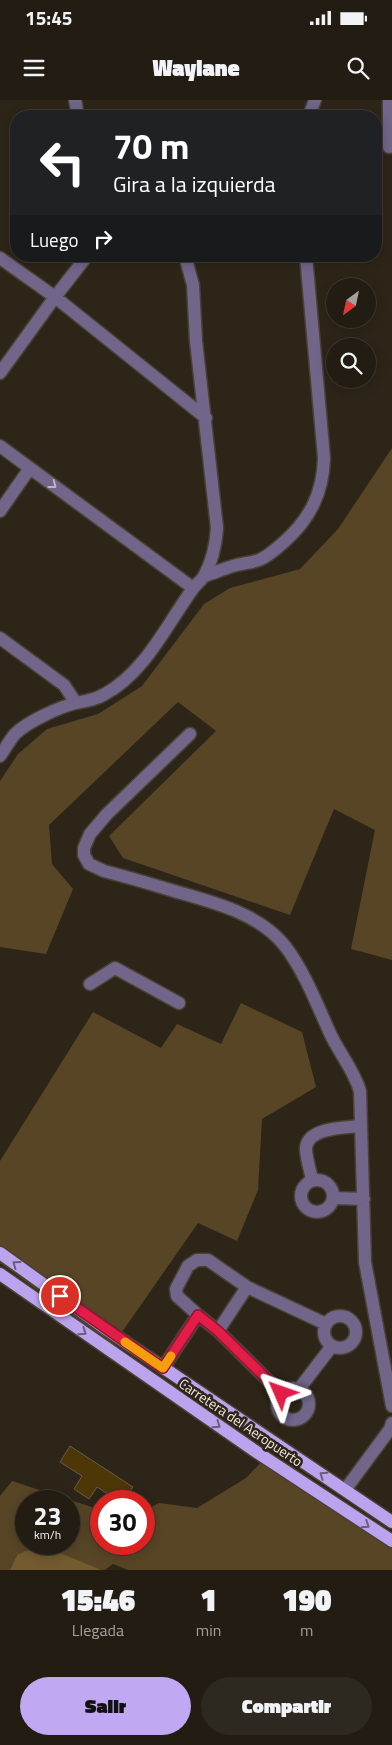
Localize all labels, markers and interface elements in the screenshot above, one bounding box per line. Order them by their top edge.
text: 15:45 [25,3,72,32]
text: Waylane [152,51,240,85]
icon: menu [20,54,48,82]
icon: search [344,54,372,82]
text: 70 m [113,119,189,173]
icon: left [30,130,95,195]
text: Gira a la izquierda [113,167,276,201]
text: Luego [30,225,79,254]
icon: right [89,225,117,253]
north arrow [326,278,376,328]
map controls [326,278,376,388]
button: search [326,338,376,388]
one-way arrow [47,479,57,488]
one-way arrow [13,1262,22,1270]
pin [39,1275,81,1317]
icon: arrive [46,1282,74,1310]
one-way arrow [77,1326,87,1335]
position arrow [254,1366,306,1418]
street label: Carretera del Aeropuerto [175,1373,307,1471]
one-way arrow [211,1419,221,1428]
one-way arrow [319,1472,328,1481]
speed limit sign: 30 [90,1490,155,1555]
text: 23 [33,1497,62,1535]
one-way arrow [361,1518,370,1528]
text: km/h [34,1525,61,1544]
text: 15:46 [61,1577,135,1623]
text: 1 [200,1577,217,1623]
text: 190 [282,1577,331,1623]
text: Llegada [72,1618,124,1642]
text: min [196,1618,221,1642]
text: m [300,1618,313,1642]
button: Salir [20,1677,191,1735]
button: Compartir [201,1677,372,1735]

